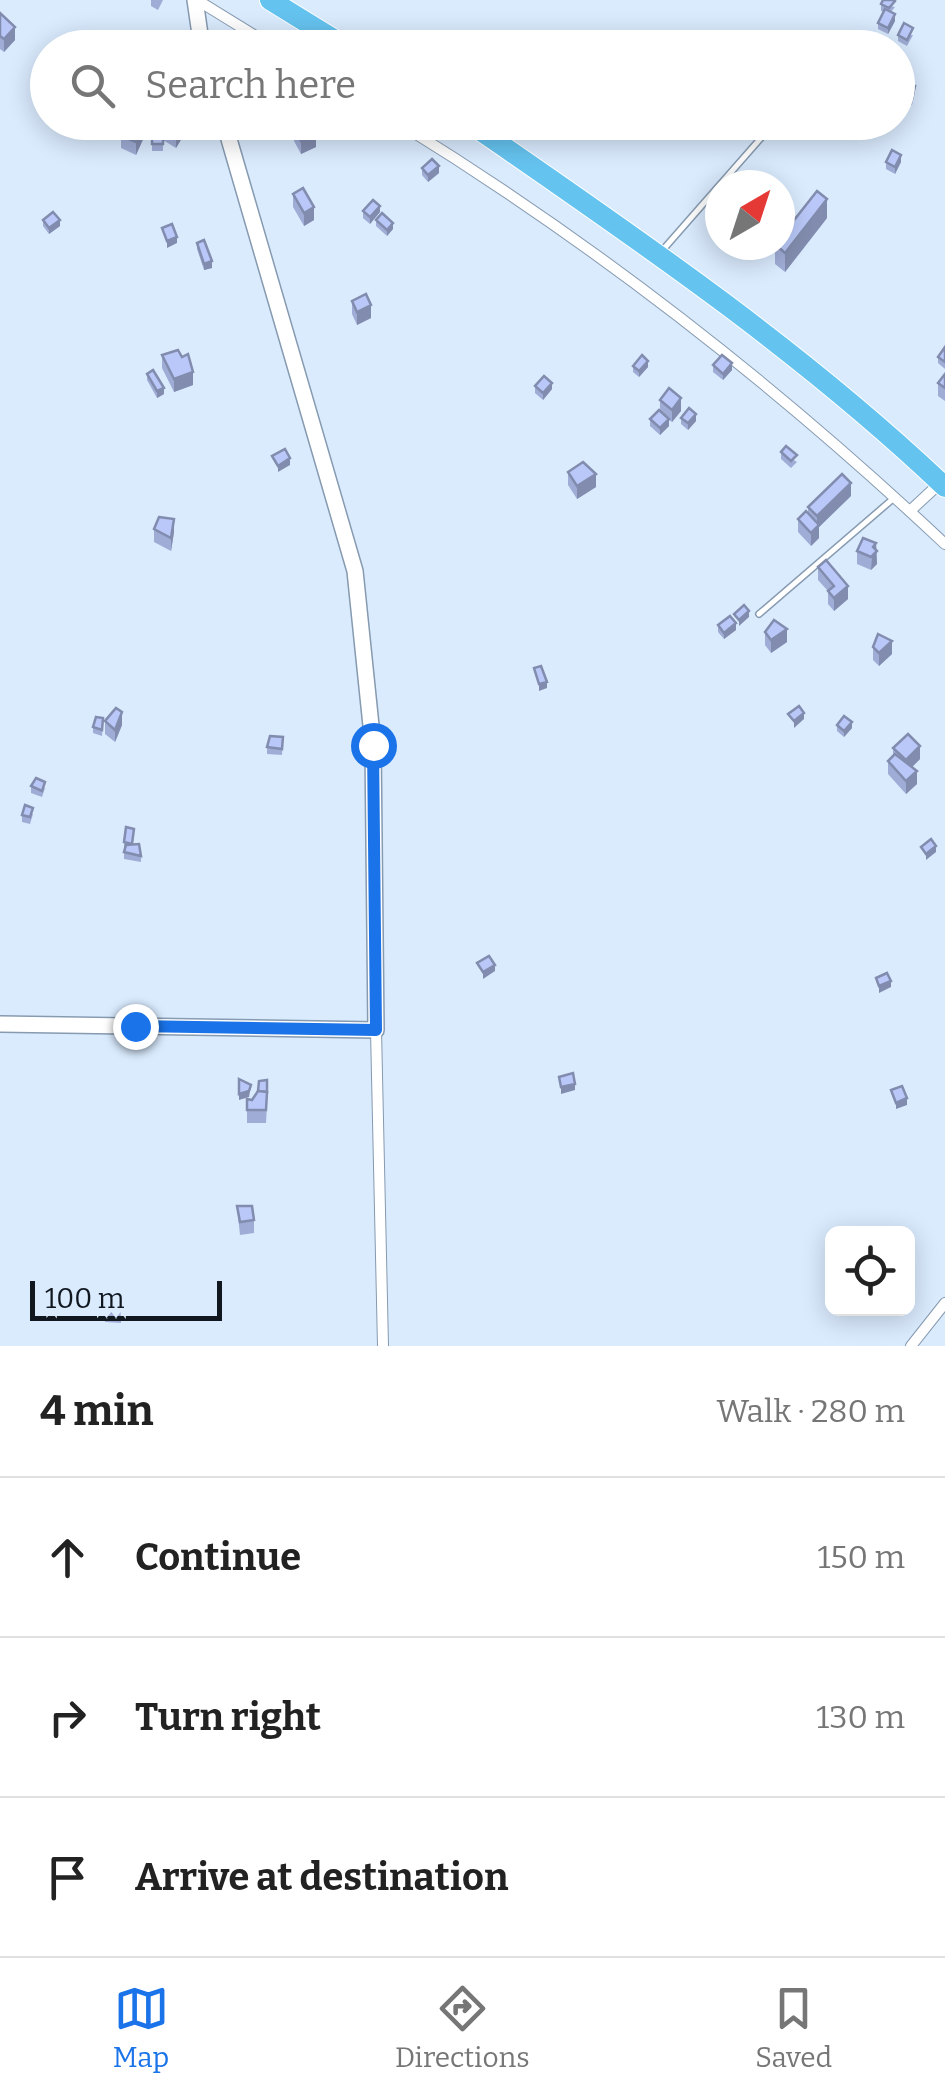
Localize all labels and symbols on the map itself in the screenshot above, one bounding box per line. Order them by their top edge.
north arrow [705,170,795,260]
route start [351,723,397,769]
route end [113,1004,159,1050]
scale bar [30,1276,222,1320]

